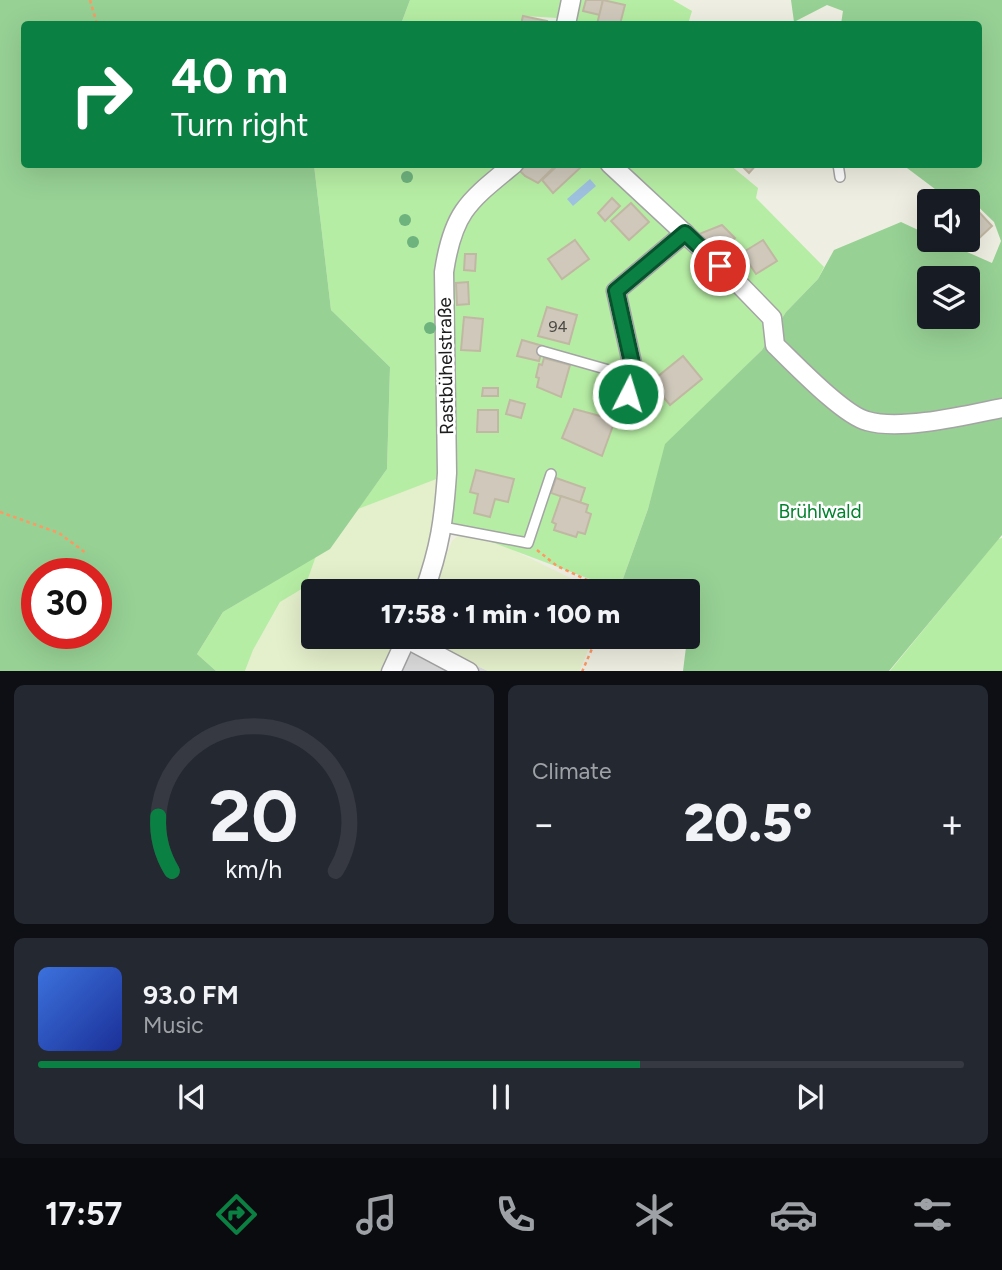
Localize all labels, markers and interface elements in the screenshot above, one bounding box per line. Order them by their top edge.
text: 40 m [171,46,288,105]
icon: right [56,49,147,140]
text: Turn right [171,106,309,144]
map controls [917,189,980,329]
button: sound [917,189,980,252]
pin [690,236,750,296]
icon: arrive [701,247,739,285]
button: layers [917,266,980,329]
street label: Rastbühelstraße [433,297,458,435]
house number: 94 [549,317,568,336]
position arrow [591,357,665,431]
park label: Brühlwald [778,500,862,523]
speed limit sign: 30 [21,558,112,649]
text: 17:58 · 1 min · 100 m [381,598,620,630]
text: Climate [532,757,611,785]
text: 20 [209,772,299,859]
text: 20.5° [684,792,812,854]
text: − [532,801,556,847]
text: + [940,801,964,847]
text: km/h [225,853,283,883]
text: 93.0 FM [143,979,239,1011]
text: Music [143,1011,204,1039]
icon: previous [173,1078,211,1116]
icon: pause [482,1078,520,1116]
icon: next [791,1078,829,1116]
icon: directions [212,1190,261,1239]
icon: music [352,1190,401,1239]
icon: phone [491,1190,540,1239]
icon: climate [630,1190,679,1239]
icon: car [769,1190,818,1239]
icon: filters [908,1190,957,1239]
text: 17:57 [45,1195,122,1233]

